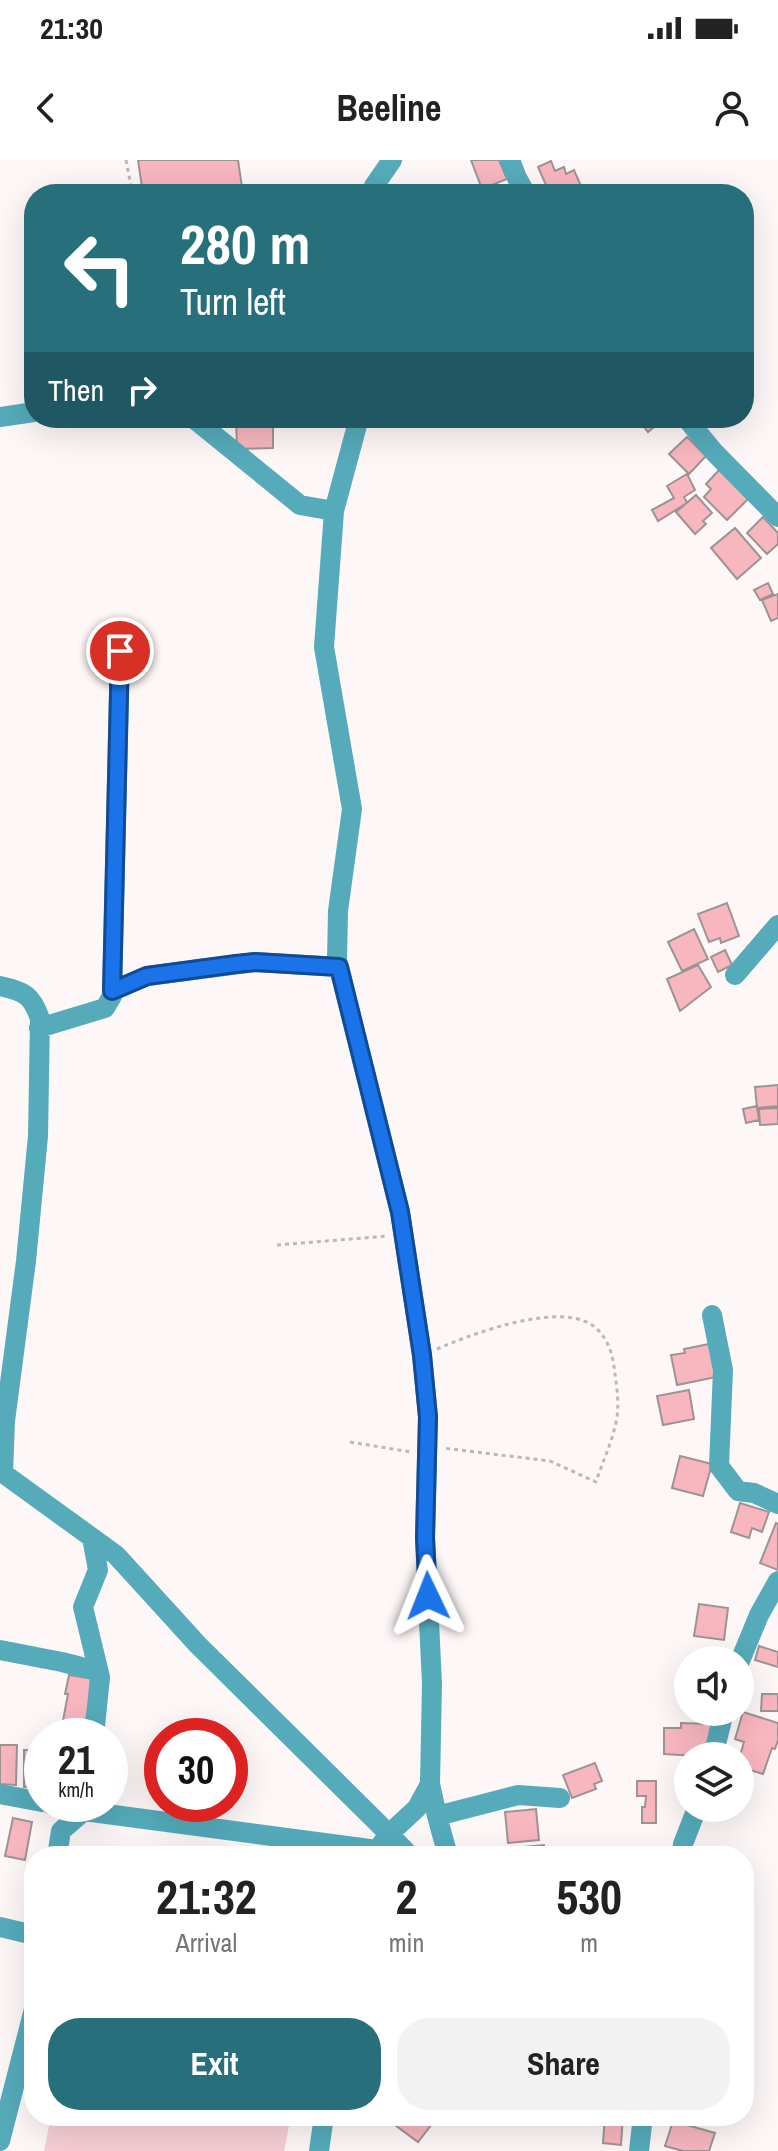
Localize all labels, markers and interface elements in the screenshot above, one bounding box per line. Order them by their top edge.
text: 21:30 [40,8,103,48]
text: Beeline [336,84,442,132]
icon: back [24,86,68,130]
icon: person [710,86,754,130]
text: 280 m [180,206,310,281]
icon: left [48,216,152,320]
text: Turn left [180,278,286,326]
icon: right [120,368,164,412]
text: Then [48,370,104,410]
pin [86,617,154,685]
icon: arrive [98,629,142,673]
position arrow [386,1554,470,1638]
map controls [674,1646,754,1822]
button: sound [674,1646,754,1726]
speed limit sign: 30 [144,1718,248,1822]
text: 21 [58,1733,94,1786]
button: layers [674,1742,754,1822]
text: km/h [58,1776,94,1803]
text: 21:32 [156,1864,257,1929]
text: 2 [396,1864,417,1929]
text: 530 [556,1864,622,1929]
text: Arrival [176,1925,237,1960]
text: min [389,1925,424,1960]
text: m [580,1925,598,1960]
button: Exit [48,2018,381,2110]
button: Share [397,2018,730,2110]

